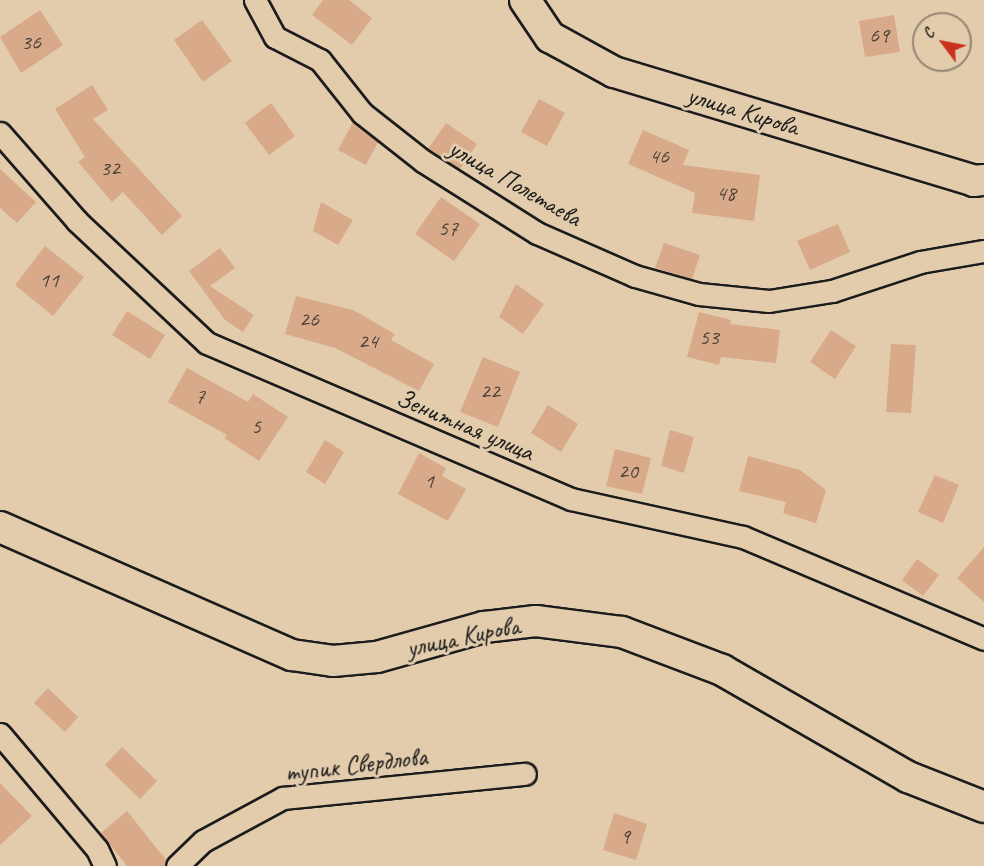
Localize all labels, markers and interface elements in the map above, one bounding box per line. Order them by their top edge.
north arrow [912,12,972,72]
house number: 69 [869,23,889,49]
text: С [918,25,939,42]
house number: 36 [21,30,41,56]
street label: улица Кирова [684,79,802,143]
street label: улица Полетаева [442,132,588,234]
house number: 46 [649,144,669,170]
house number: 32 [100,156,120,182]
house number: 48 [716,181,736,207]
house number: 57 [438,216,458,242]
house number: 11 [39,268,59,294]
house number: 26 [299,307,319,333]
house number: 53 [699,325,719,351]
house number: 24 [358,329,378,355]
house number: 22 [480,379,500,405]
street label: Зенитная улица [391,382,539,468]
house number: 7 [195,384,205,410]
house number: 5 [251,414,261,440]
house number: 20 [618,459,638,485]
house number: 1 [424,469,434,495]
street label: улица Кирова [404,610,522,664]
street label: тупик Свердлова [283,741,429,789]
house number: 9 [620,824,630,850]

